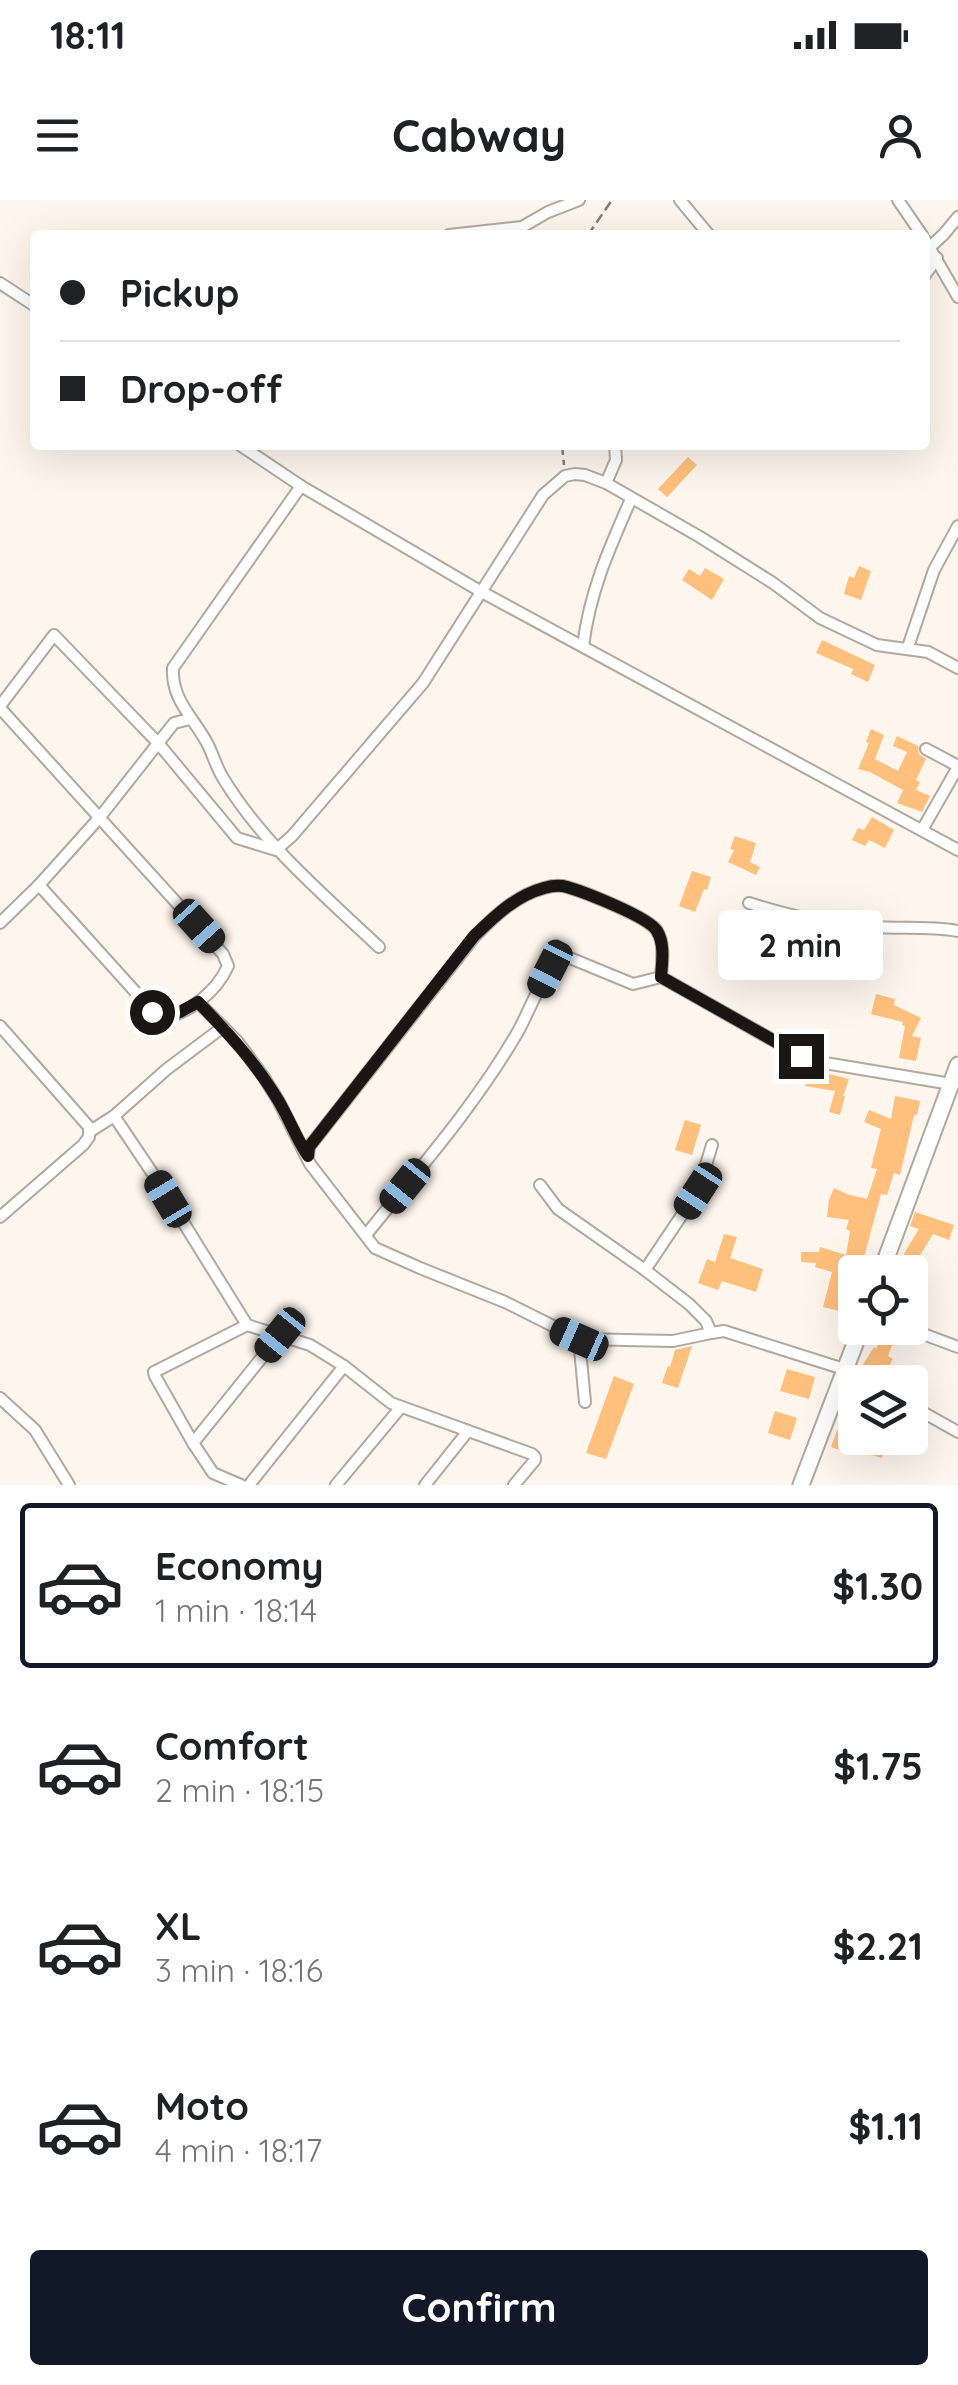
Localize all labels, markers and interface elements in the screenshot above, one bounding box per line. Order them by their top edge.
text: 18:11 [50,11,126,59]
text: Cabway [392,107,566,163]
icon: menu [30,108,85,163]
icon: person [873,108,928,163]
text: Pickup [120,269,239,317]
text: Drop-off [120,365,282,413]
car [168,894,230,958]
callout: 2 min [718,911,884,981]
text: 2 min [759,925,842,965]
car [523,935,577,1003]
route start [130,990,175,1035]
route end [779,1034,824,1079]
car [374,1153,436,1219]
car [669,1158,727,1224]
car [140,1166,196,1232]
map controls [838,1255,928,1455]
button: locate [838,1255,928,1345]
car [249,1302,311,1368]
car [545,1313,613,1365]
button: layers [838,1365,928,1455]
icon: car [35,1541,125,1631]
text: Economy [155,1542,324,1590]
text: $1.30 [832,1562,923,1610]
text: 1 min · 18:14 [155,1590,317,1630]
icon: car [35,1721,125,1811]
text: Comfort [155,1722,309,1770]
text: $1.75 [833,1742,923,1790]
text: 2 min · 18:15 [155,1770,324,1810]
icon: car [35,1901,125,1991]
text: XL [155,1902,201,1950]
text: $2.21 [833,1922,923,1970]
text: 3 min · 18:16 [155,1950,323,1990]
icon: car [35,2081,125,2171]
text: Moto [155,2082,249,2130]
text: $1.11 [848,2102,923,2150]
text: 4 min · 18:17 [155,2130,322,2170]
button: Confirm [30,2250,928,2365]

